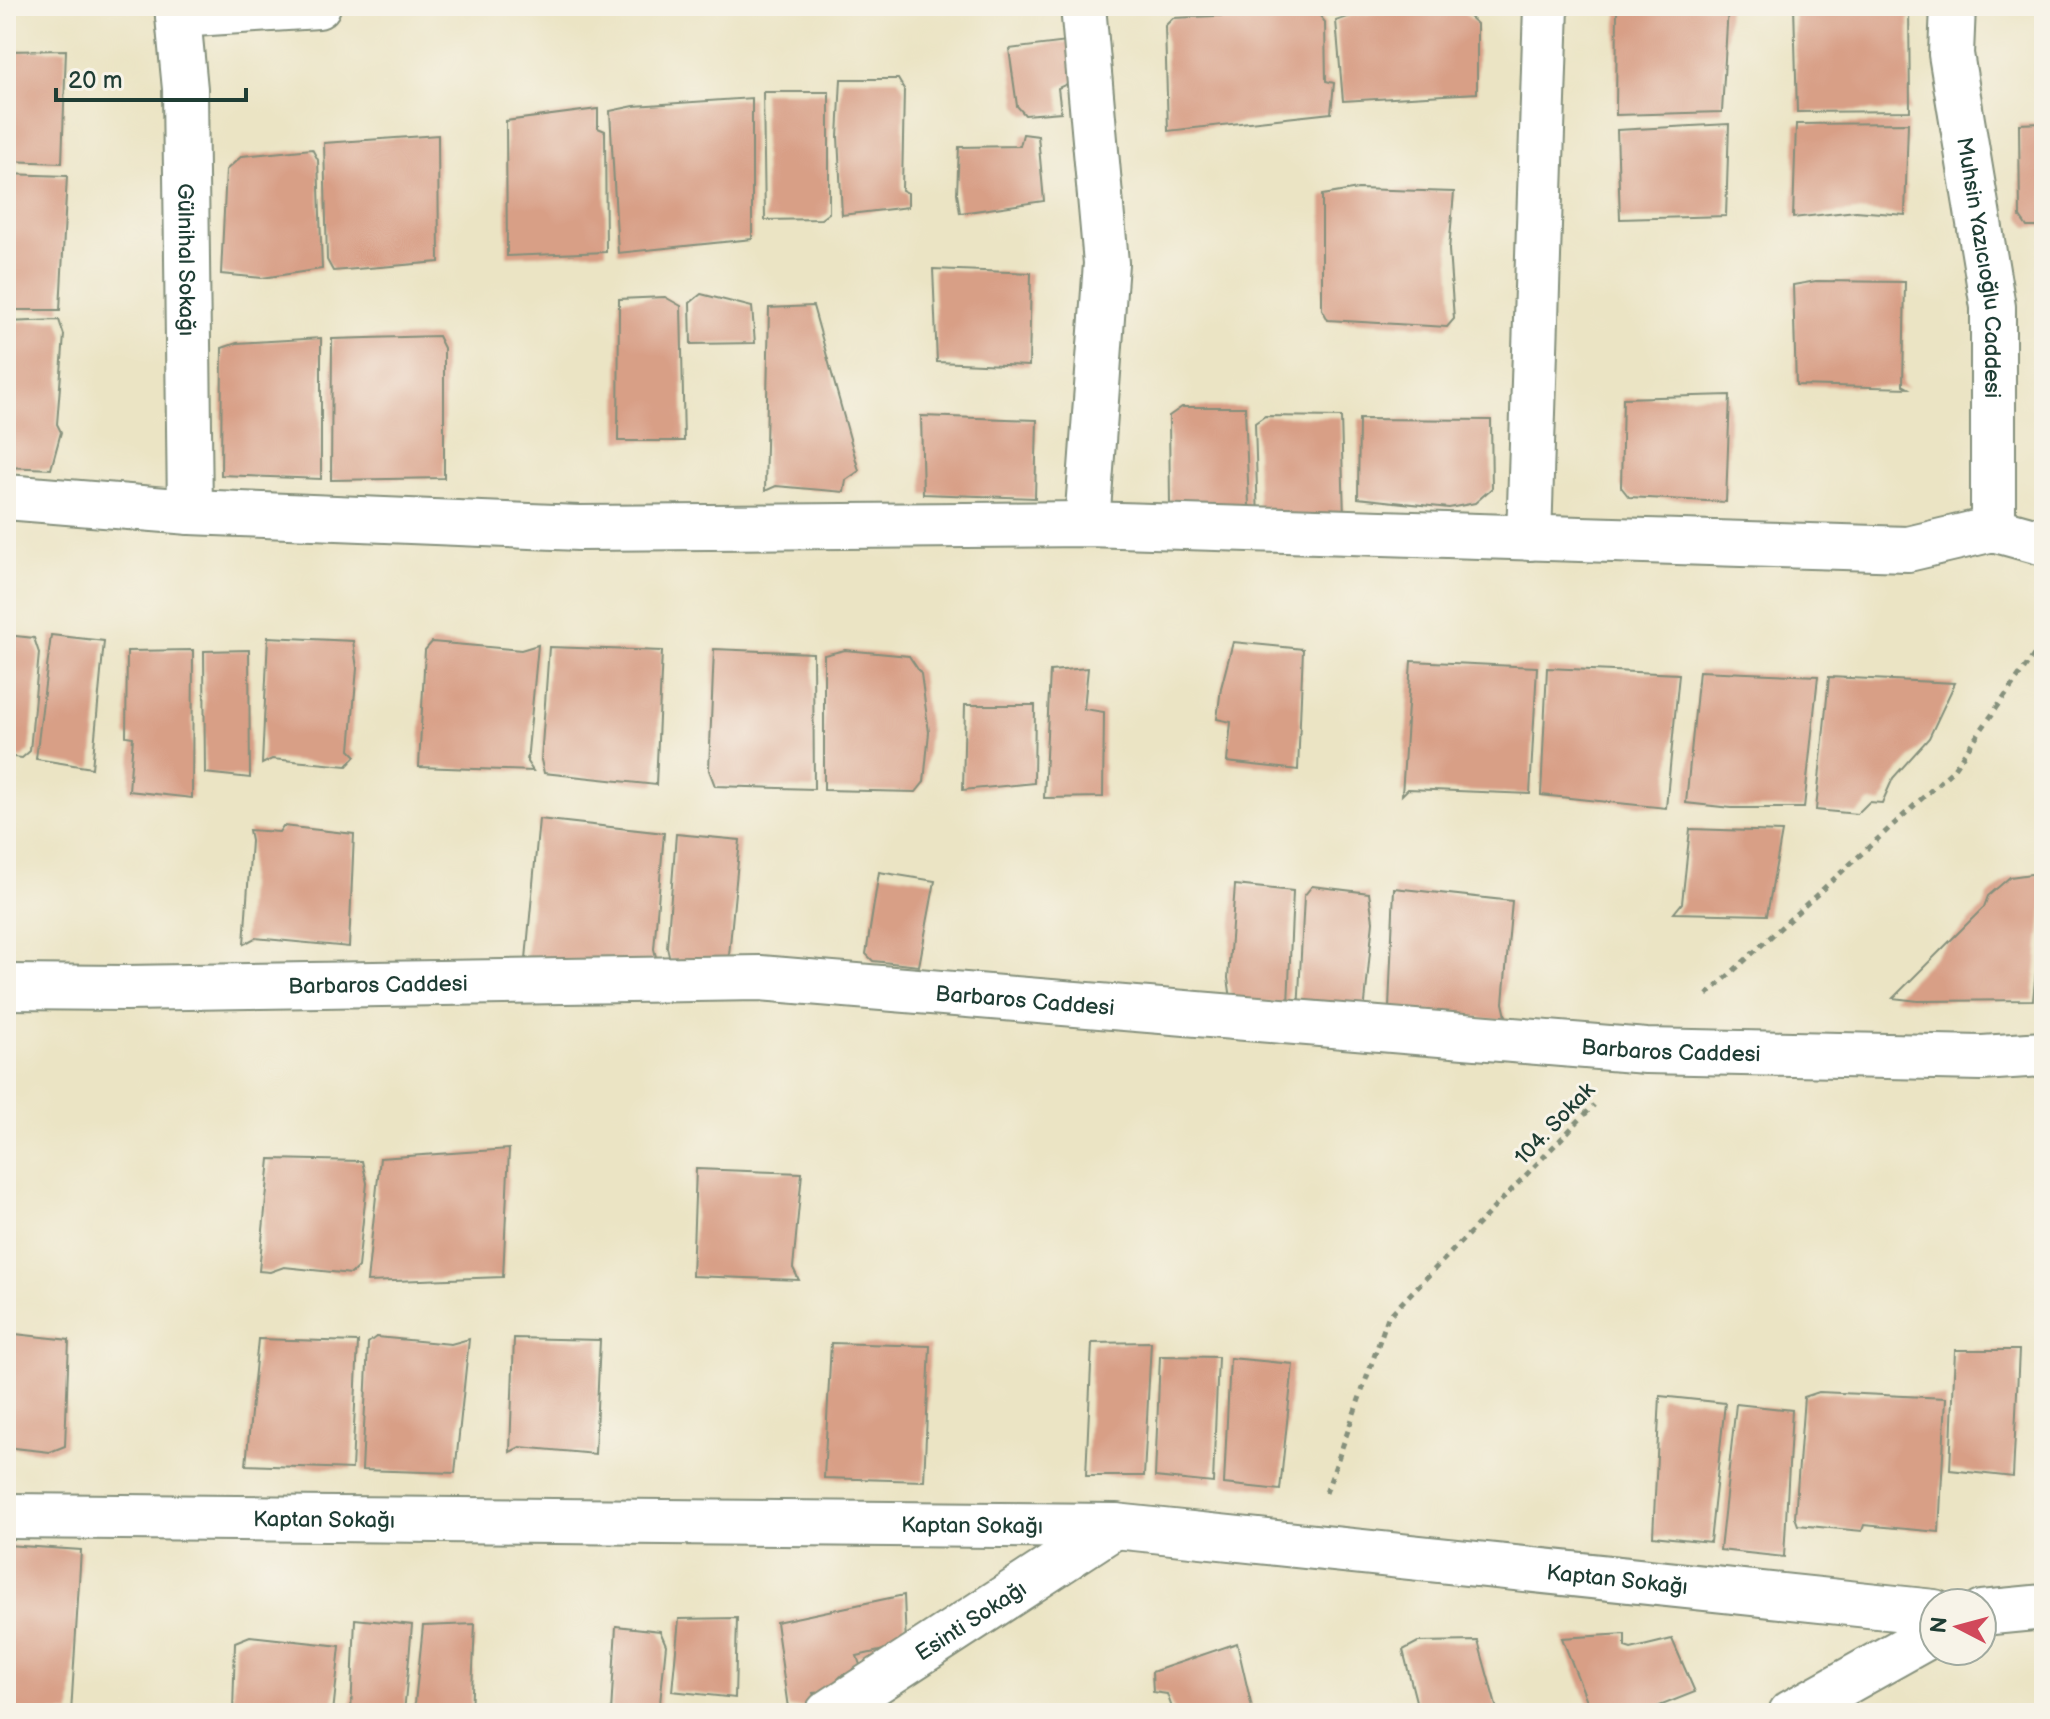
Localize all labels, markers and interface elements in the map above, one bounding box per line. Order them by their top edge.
scale bar [56,52,246,102]
text: 20 m [68,66,123,95]
street label: Muhsin Yazıcıoğlu Caddesi [1950,135,2005,398]
street label: Gülnihal Sokağı [171,183,200,336]
street label: Barbaros Caddesi [288,971,468,1000]
street label: Barbaros Caddesi [934,981,1116,1022]
street label: Barbaros Caddesi [1580,1034,1761,1068]
street label: 104. Sokak [1509,1077,1601,1171]
street label: Kaptan Sokağı [253,1506,395,1535]
street label: Kaptan Sokağı [901,1512,1043,1540]
street label: Kaptan Sokağı [1545,1559,1689,1601]
street label: Esinti Sokağı [911,1575,1032,1667]
north arrow [1918,1587,1998,1667]
text: N [1925,1615,1954,1635]

